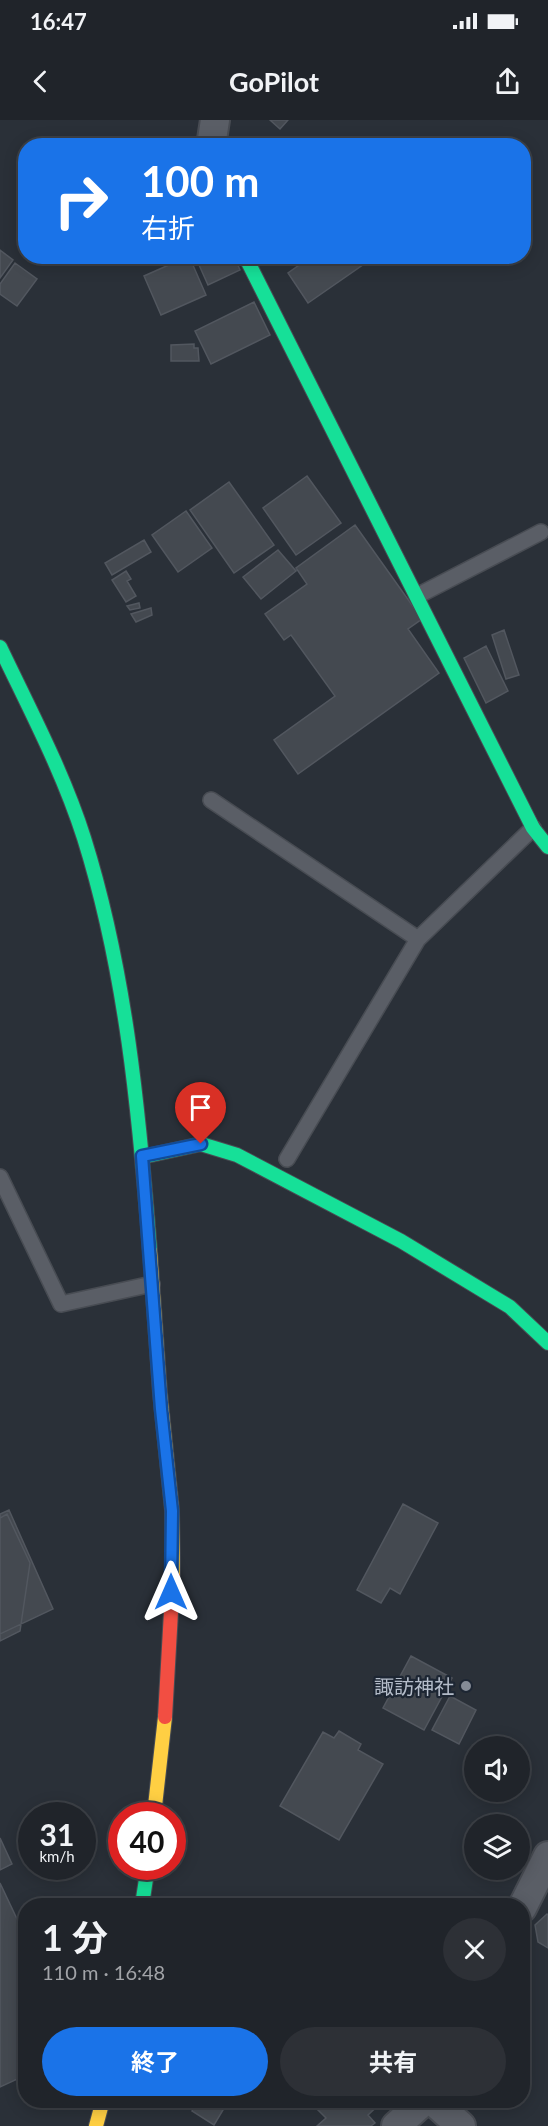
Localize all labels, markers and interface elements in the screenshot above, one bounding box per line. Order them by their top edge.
text: 16:47 [30,8,87,35]
icon: back [24,65,57,98]
text: GoPilot [229,65,319,98]
icon: share [491,65,524,98]
text: 100 m [141,156,259,206]
icon: right [42,162,120,240]
text: 右折 [141,211,195,244]
pin [175,1082,226,1144]
icon: arrive [184,1091,217,1124]
position arrow [139,1560,203,1624]
place label: 諏訪神社 [374,1674,454,1698]
marker: 諏訪神社 [459,1679,473,1693]
map controls [464,1736,530,1880]
button: sound [464,1736,530,1802]
speed limit sign: 40 [108,1802,186,1880]
button: layers [464,1814,530,1880]
text: 31 [40,1816,74,1852]
text: km/h [39,1847,75,1865]
text: 1 分 [42,1915,108,1959]
button: close [443,1918,506,1981]
text: 110 m · 16:48 [42,1960,165,1984]
button: 終了 [42,2027,268,2096]
button: 共有 [280,2027,506,2096]

